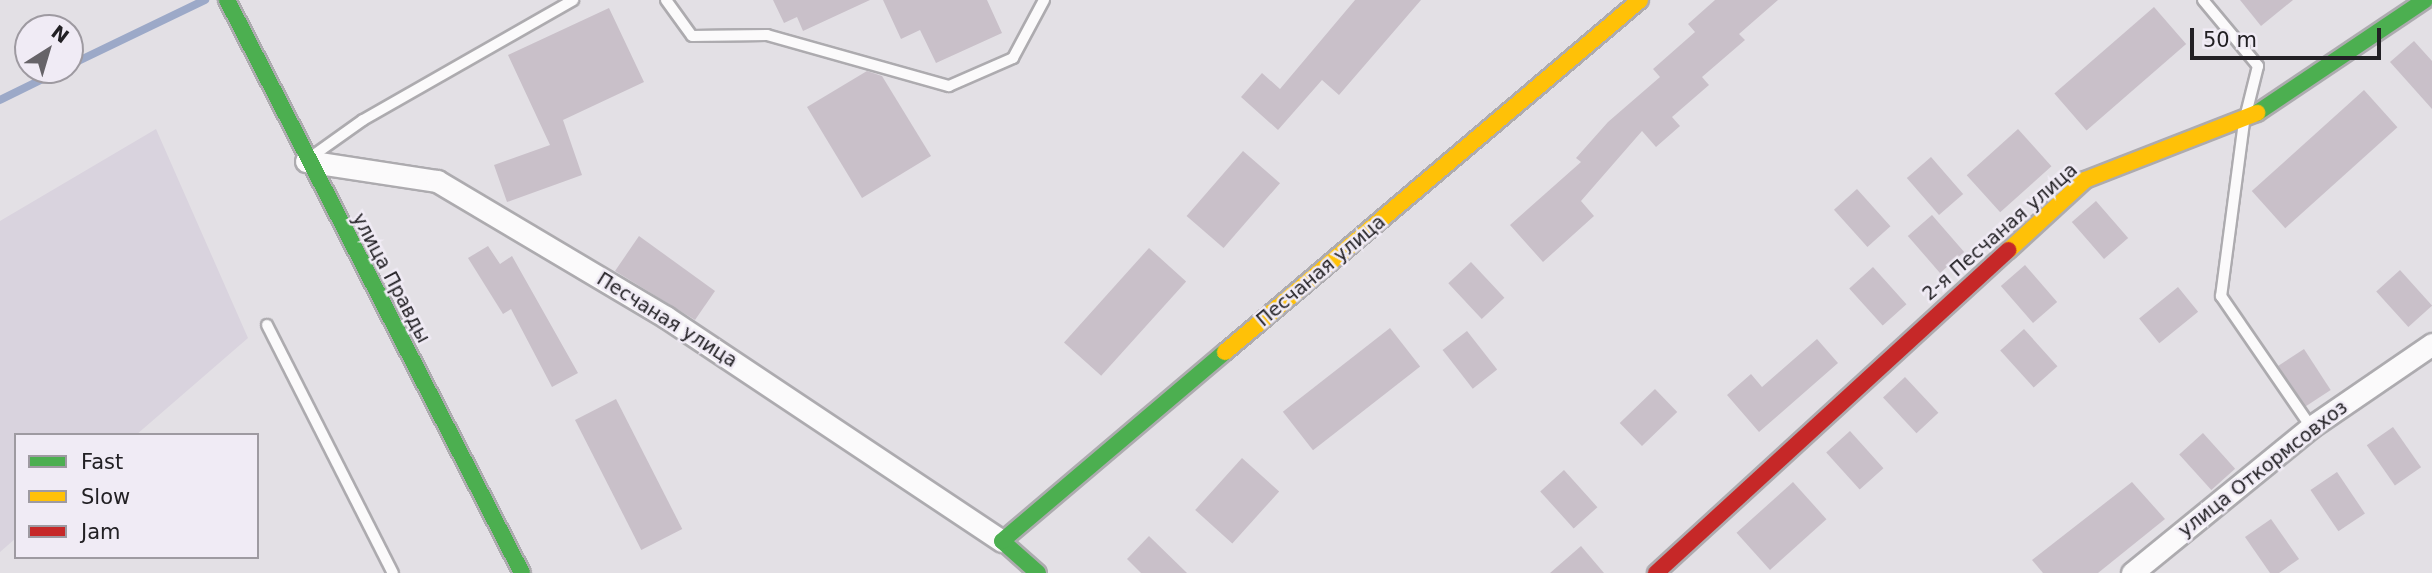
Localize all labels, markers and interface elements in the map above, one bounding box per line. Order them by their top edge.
north arrow [14,14,84,84]
scale bar [2194,14,2385,58]
text: N [47,20,73,47]
text: 50 m [2203,28,2257,52]
street label: 2-я Песчаная улица [1918,159,2082,305]
street label: улица Правды [347,209,435,347]
street label: Песчаная улица [1252,210,1390,332]
street label: Песчаная улица [593,268,741,372]
street label: улица Откормсовхоз [2174,396,2352,542]
legend [14,433,259,559]
text: Fast [81,450,123,474]
text: Slow [81,485,130,509]
text: Jam [81,520,121,544]

